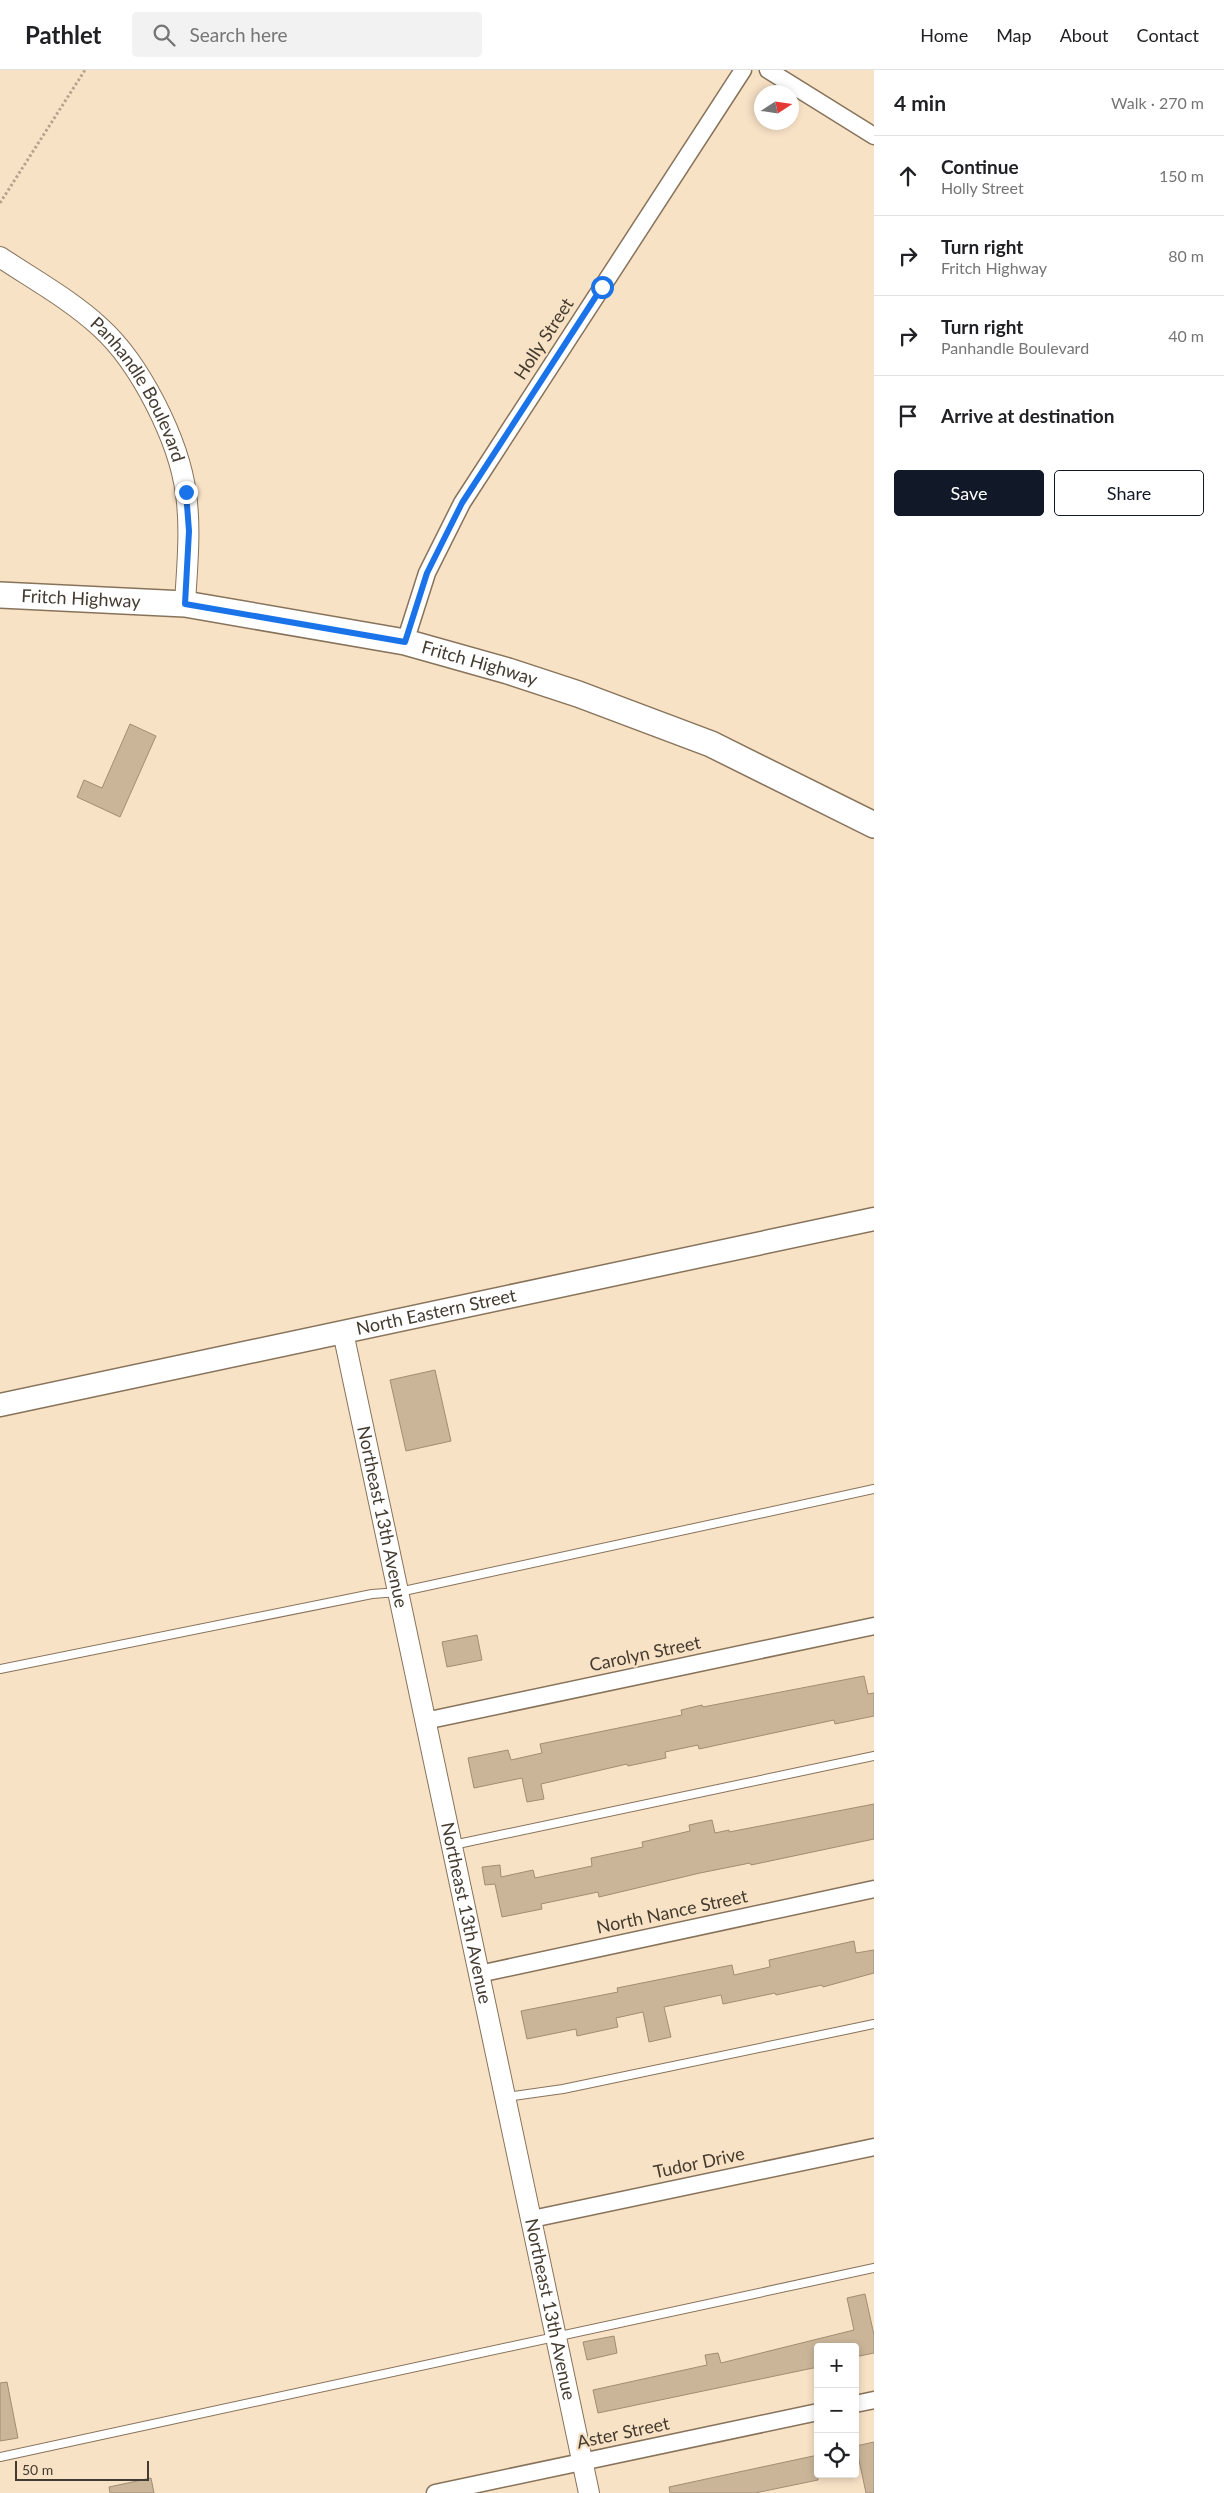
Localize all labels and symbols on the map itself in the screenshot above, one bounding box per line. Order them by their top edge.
north arrow [754,85,799,130]
route start [591,276,614,299]
street label: Holly Street [509,293,578,383]
street label: Panhandle Boulevard [86,312,190,464]
route end [175,481,198,504]
street label: Fritch Highway [21,584,142,612]
street label: Fritch Highway [419,635,541,690]
street label: North Eastern Street [354,1283,519,1339]
street label: Northeast 13th Avenue [353,1424,413,1610]
street label: Carolyn Street [587,1630,703,1676]
street label: Northeast 13th Avenue [437,1820,497,2006]
street label: North Nance Street [594,1884,750,1938]
street label: Tudor Drive [651,2142,746,2182]
street label: Northeast 13th Avenue [521,2216,581,2402]
street label: Aster Street [574,2411,672,2453]
scale bar [15,2458,149,2481]

